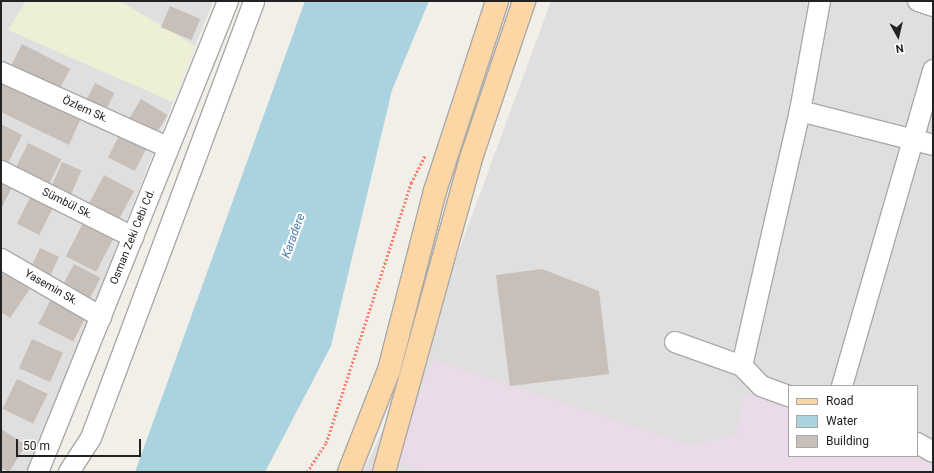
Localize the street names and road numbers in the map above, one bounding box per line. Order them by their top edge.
street label: Özlem Sk. [60,94,110,126]
street label: Sümbül Sk. [40,186,94,222]
street label: Osman Zeki Cebi Cd. [108,187,158,287]
street label: Yasemin Sk. [22,267,80,309]

